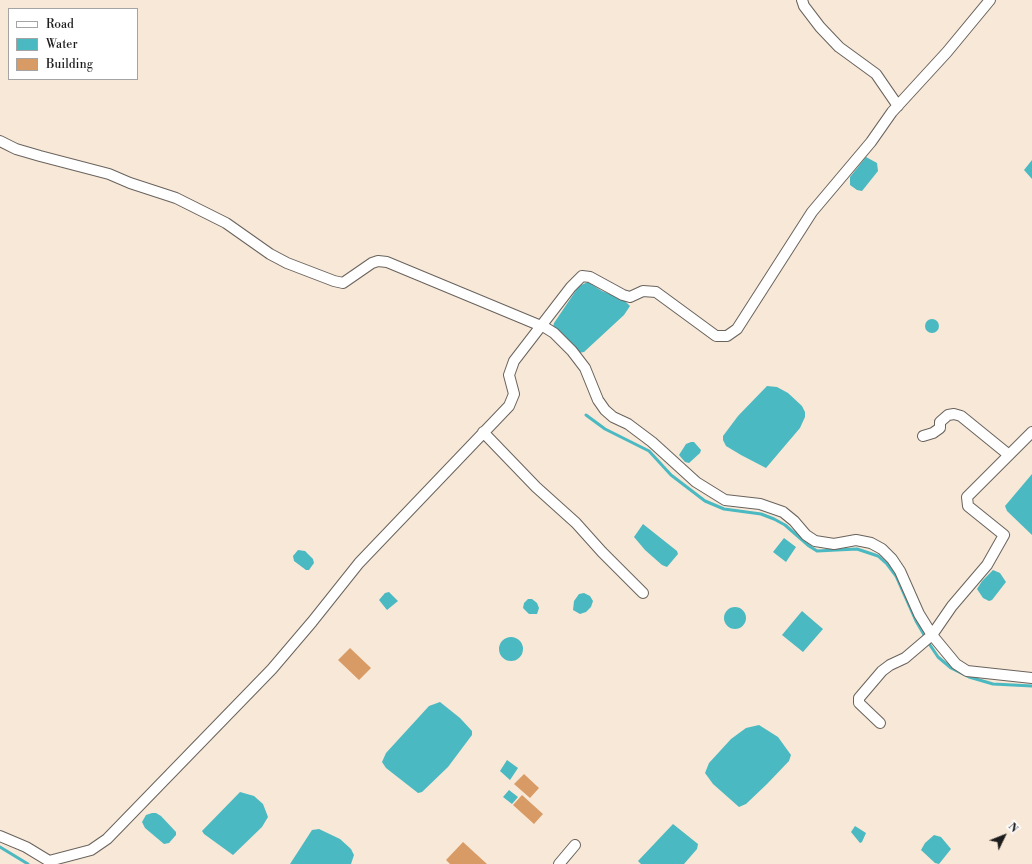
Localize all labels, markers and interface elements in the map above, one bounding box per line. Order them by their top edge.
legend [8,8,138,80]
text: Road [46,17,74,32]
text: Water [46,37,78,52]
text: Building [46,57,93,72]
north arrow [984,816,1024,856]
text: N [1005,820,1021,836]

